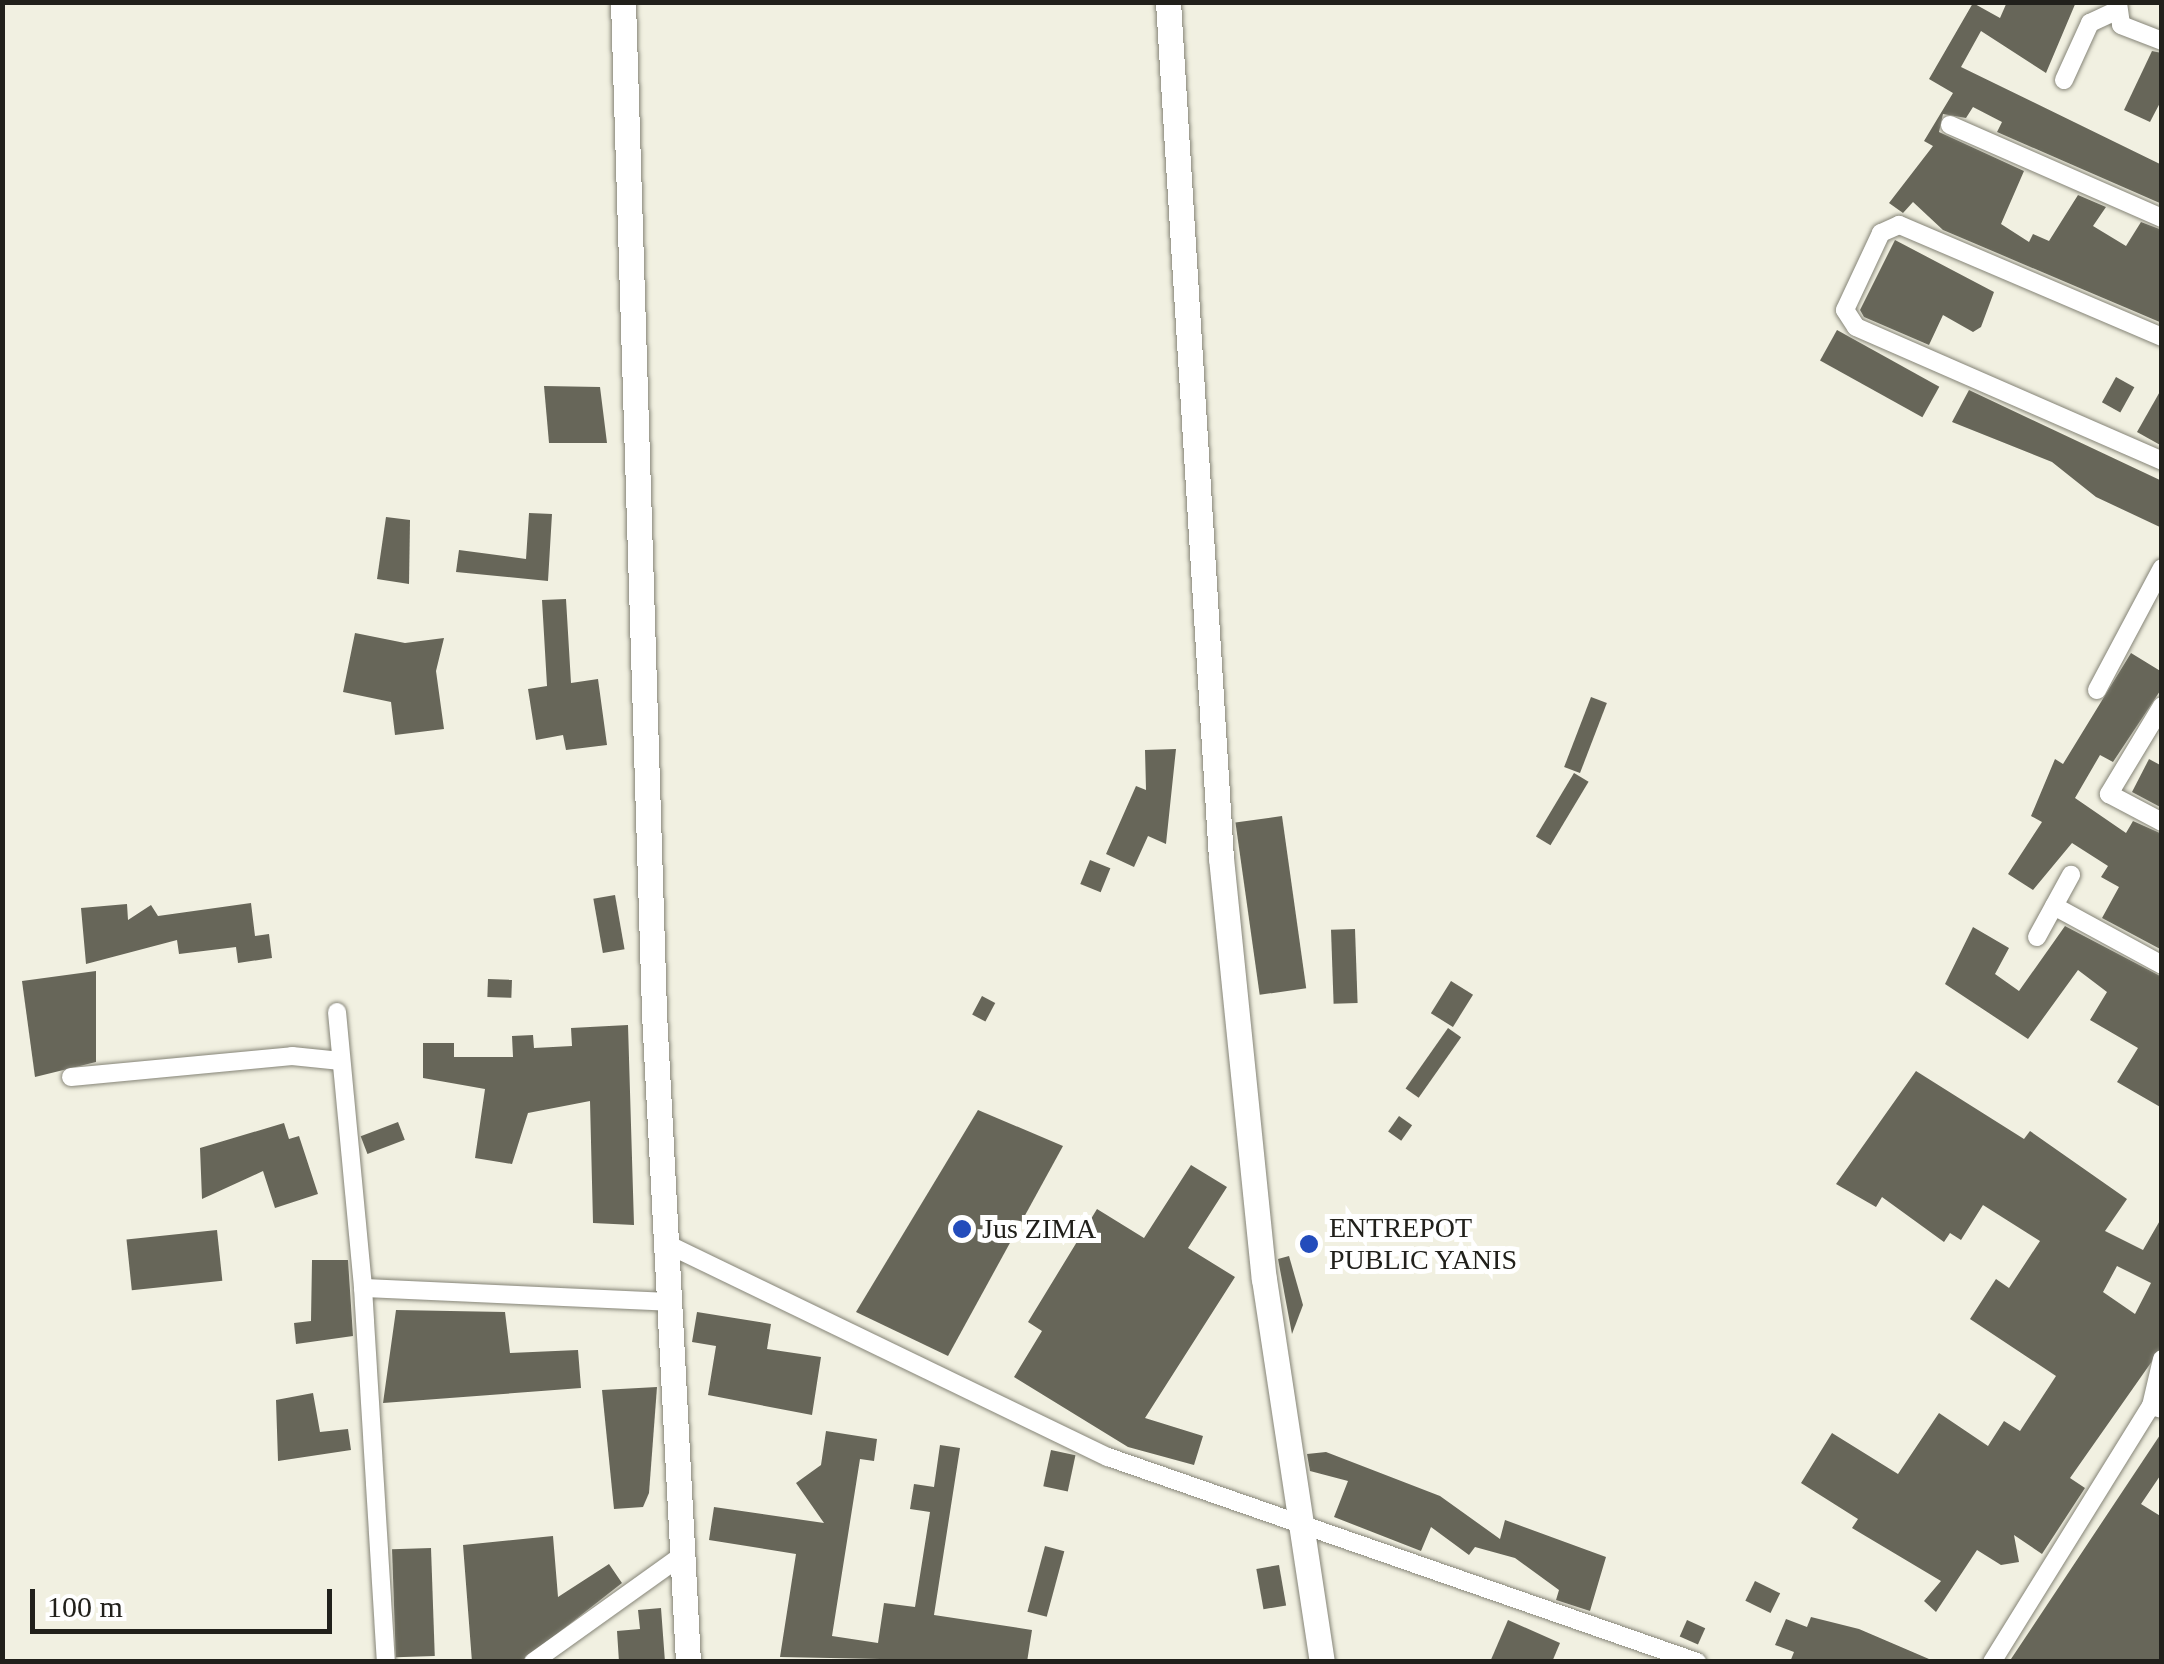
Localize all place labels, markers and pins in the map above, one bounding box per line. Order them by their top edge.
place label: ENTREPOT PUBLIC YANIS [1329,1211,1518,1277]
place label: Jus ZIMA [982,1212,1096,1246]
marker: Jus ZIMA [951,1218,973,1240]
marker: ENTREPOT PUBLIC YANIS [1298,1233,1320,1255]

